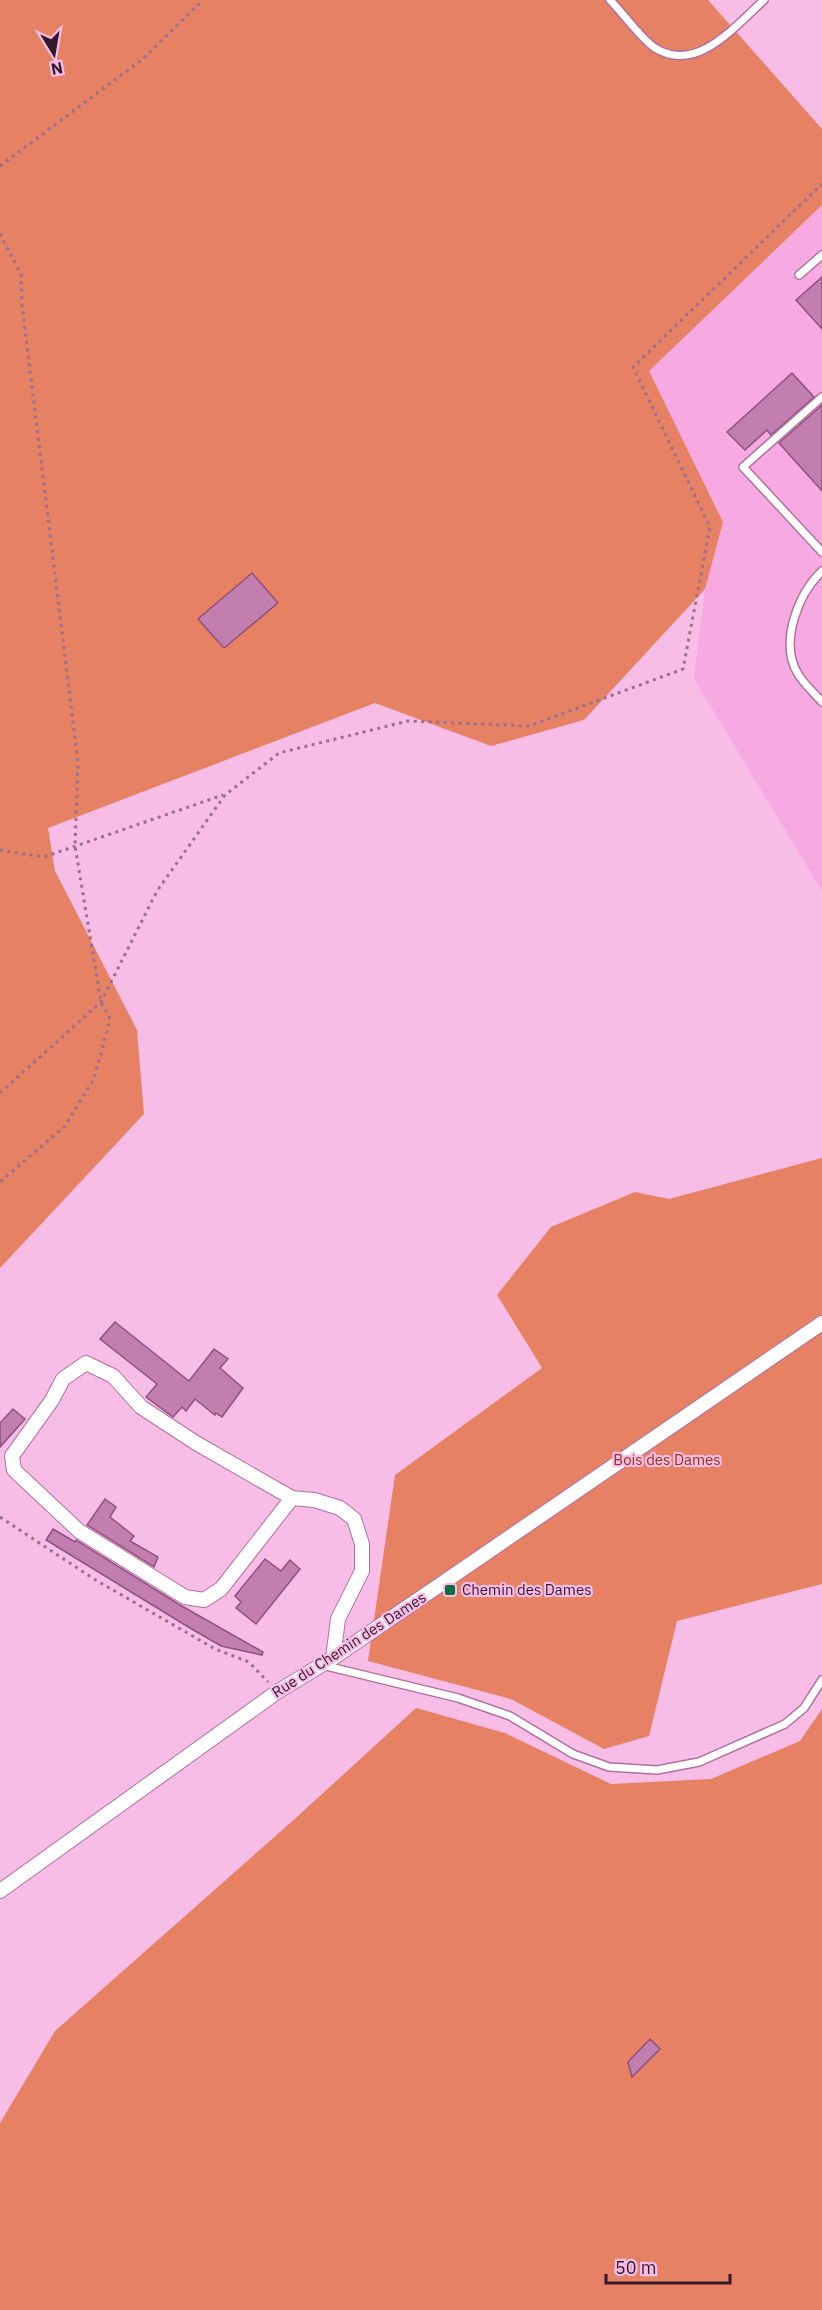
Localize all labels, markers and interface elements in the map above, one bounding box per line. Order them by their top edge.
north arrow [24,24,84,84]
text: N [49,58,64,80]
park label: Bois des Dames [613,1450,721,1469]
place label: Chemin des Dames [462,1580,591,1599]
marker: Chemin des Dames [443,1583,457,1597]
street label: Rue du Chemin des Dames [268,1588,429,1702]
scale bar [606,2247,730,2285]
text: 50 m [615,2256,657,2279]

